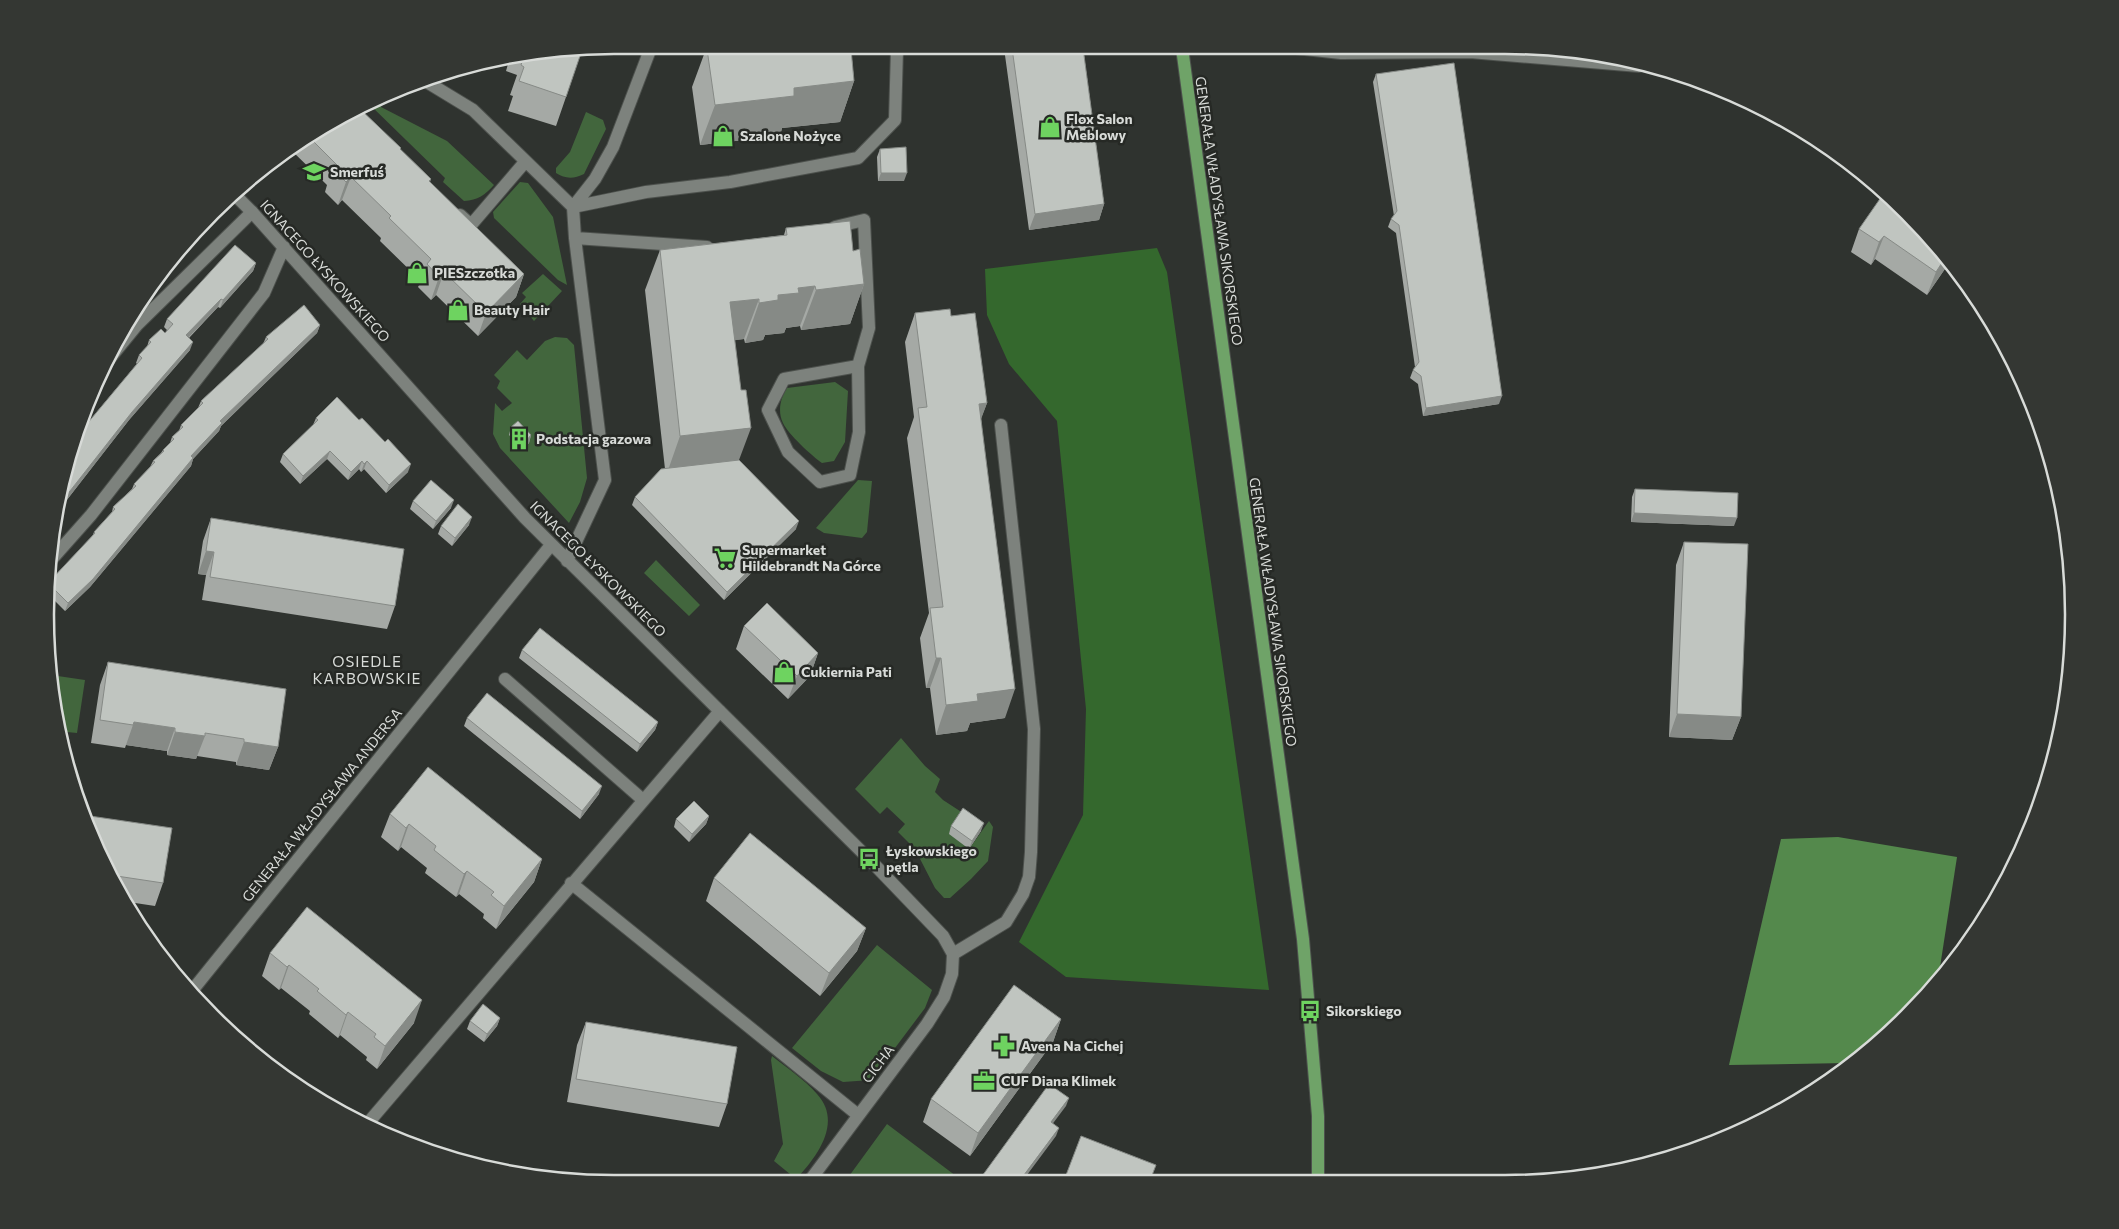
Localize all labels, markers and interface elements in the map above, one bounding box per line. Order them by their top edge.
street label: GENERAŁA WŁADYSŁAWA SIKORSKIEGO [1192,75,1247,347]
place label: Flox Salon Meblowy [1066,110,1133,143]
shop icon: Flox Salon Meblowy [1037,114,1063,140]
shop icon: Szalone Nożyce [710,123,736,149]
place label: Szalone Nożyce [740,127,841,144]
school or university icon: Smerfuś [301,159,327,185]
place label: Smerfuś [330,163,384,180]
street label: IGNACEGO ŁYSKOWSKIEGO [257,196,394,345]
shop icon: PIESzczotka [404,260,430,286]
place label: PIESzczotka [434,264,515,281]
shop icon: Beauty Hair [445,297,471,323]
place label: Beauty Hair [474,301,550,318]
building icon: Podstacja gazowa [506,426,532,452]
place label: Podstacja gazowa [536,430,651,447]
street label: GENERAŁA WŁADYSŁAWA SIKORSKIEGO [1246,476,1301,748]
street label: IGNACEGO ŁYSKOWSKIEGO [527,497,670,640]
place label: Supermarket Hildebrandt Na Górce [742,541,881,574]
supermarket icon: Supermarket Hildebrandt Na Górce [712,545,738,571]
district label: OSIEDLE KARBOWSKIE [312,652,422,687]
shop icon: Cukiernia Pati [771,659,797,685]
place label: Cukiernia Pati [801,663,892,680]
street label: GENERAŁA WŁADYSŁAWA ANDERSA [238,704,405,905]
place label: Łyskowskiego pętla [885,842,977,875]
bus stop icon: Łyskowskiego pętla [856,846,882,872]
bus stop icon: Sikorskiego [1297,998,1323,1024]
place label: Sikorskiego [1326,1002,1402,1019]
pharmacy icon: Avena Na Cichej [991,1033,1017,1059]
place label: Avena Na Cichej [1021,1037,1123,1054]
street label: CICHA [858,1041,898,1086]
office icon: CUF Diana Klimek [971,1068,997,1094]
place label: CUF Diana Klimek [1001,1072,1116,1089]

